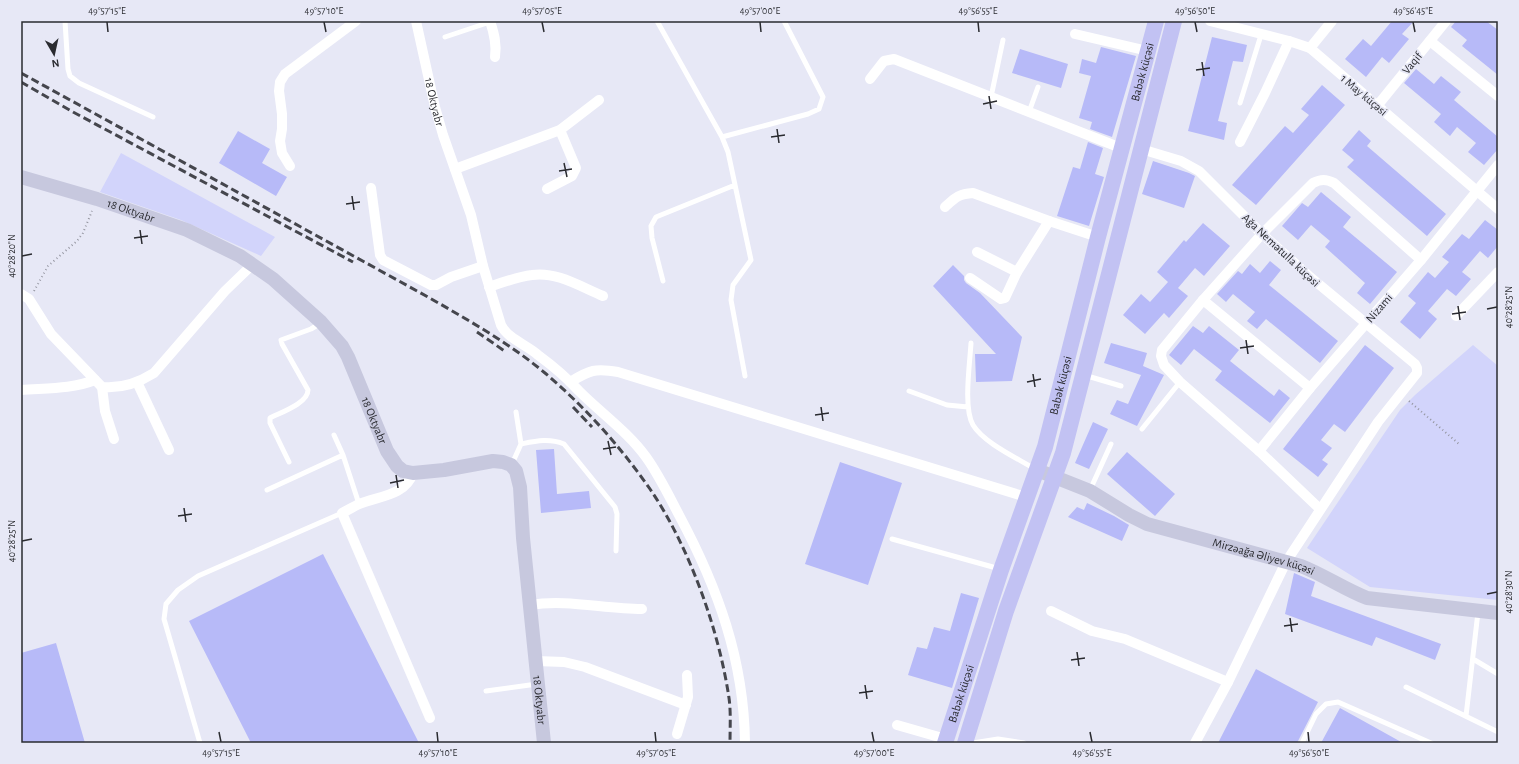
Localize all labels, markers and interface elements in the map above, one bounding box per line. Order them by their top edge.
text: 49°57'15"E [88,6,126,16]
text: 49°57'10"E [305,6,344,16]
text: 49°57'05"E [522,6,562,16]
text: 49°57'00"E [740,6,780,16]
text: 49°56'55"E [959,6,998,16]
text: 49°56'50"E [1175,6,1215,16]
text: 49°56'45"E [1393,6,1433,16]
north arrow [34,34,74,74]
street label: Babək küçəsi [1129,41,1156,103]
street label: Vaqif [1400,49,1425,76]
text: N [51,57,60,69]
street label: 1 May küçəsi [1338,72,1390,119]
street label: 18 Oktyabr [423,77,446,128]
street label: 18 Oktyabr [106,197,156,224]
street label: Ağa Nemətulla küçəsi [1240,211,1322,289]
text: 40°28'20"N [7,234,17,278]
text: 40°28'25"N [1504,286,1514,328]
street label: Nizami [1363,291,1395,325]
street label: Babək küçəsi [1047,355,1074,416]
street label: 18 Oktyabr [359,395,389,445]
text: 40°28'25"N [7,520,17,562]
street label: Mirzəağa Əliyev küçəsi [1211,536,1317,577]
text: 40°28'30"N [1504,571,1514,614]
street label: Babək küçəsi [946,663,976,724]
street label: 18 Oktyabr [531,675,548,725]
text: 49°57'15"E [202,748,240,758]
text: 49°57'10"E [419,748,458,758]
text: 49°57'05"E [636,748,676,758]
text: 49°57'00"E [854,748,894,758]
text: 49°56'55"E [1073,748,1112,758]
text: 49°56'50"E [1289,748,1329,758]

